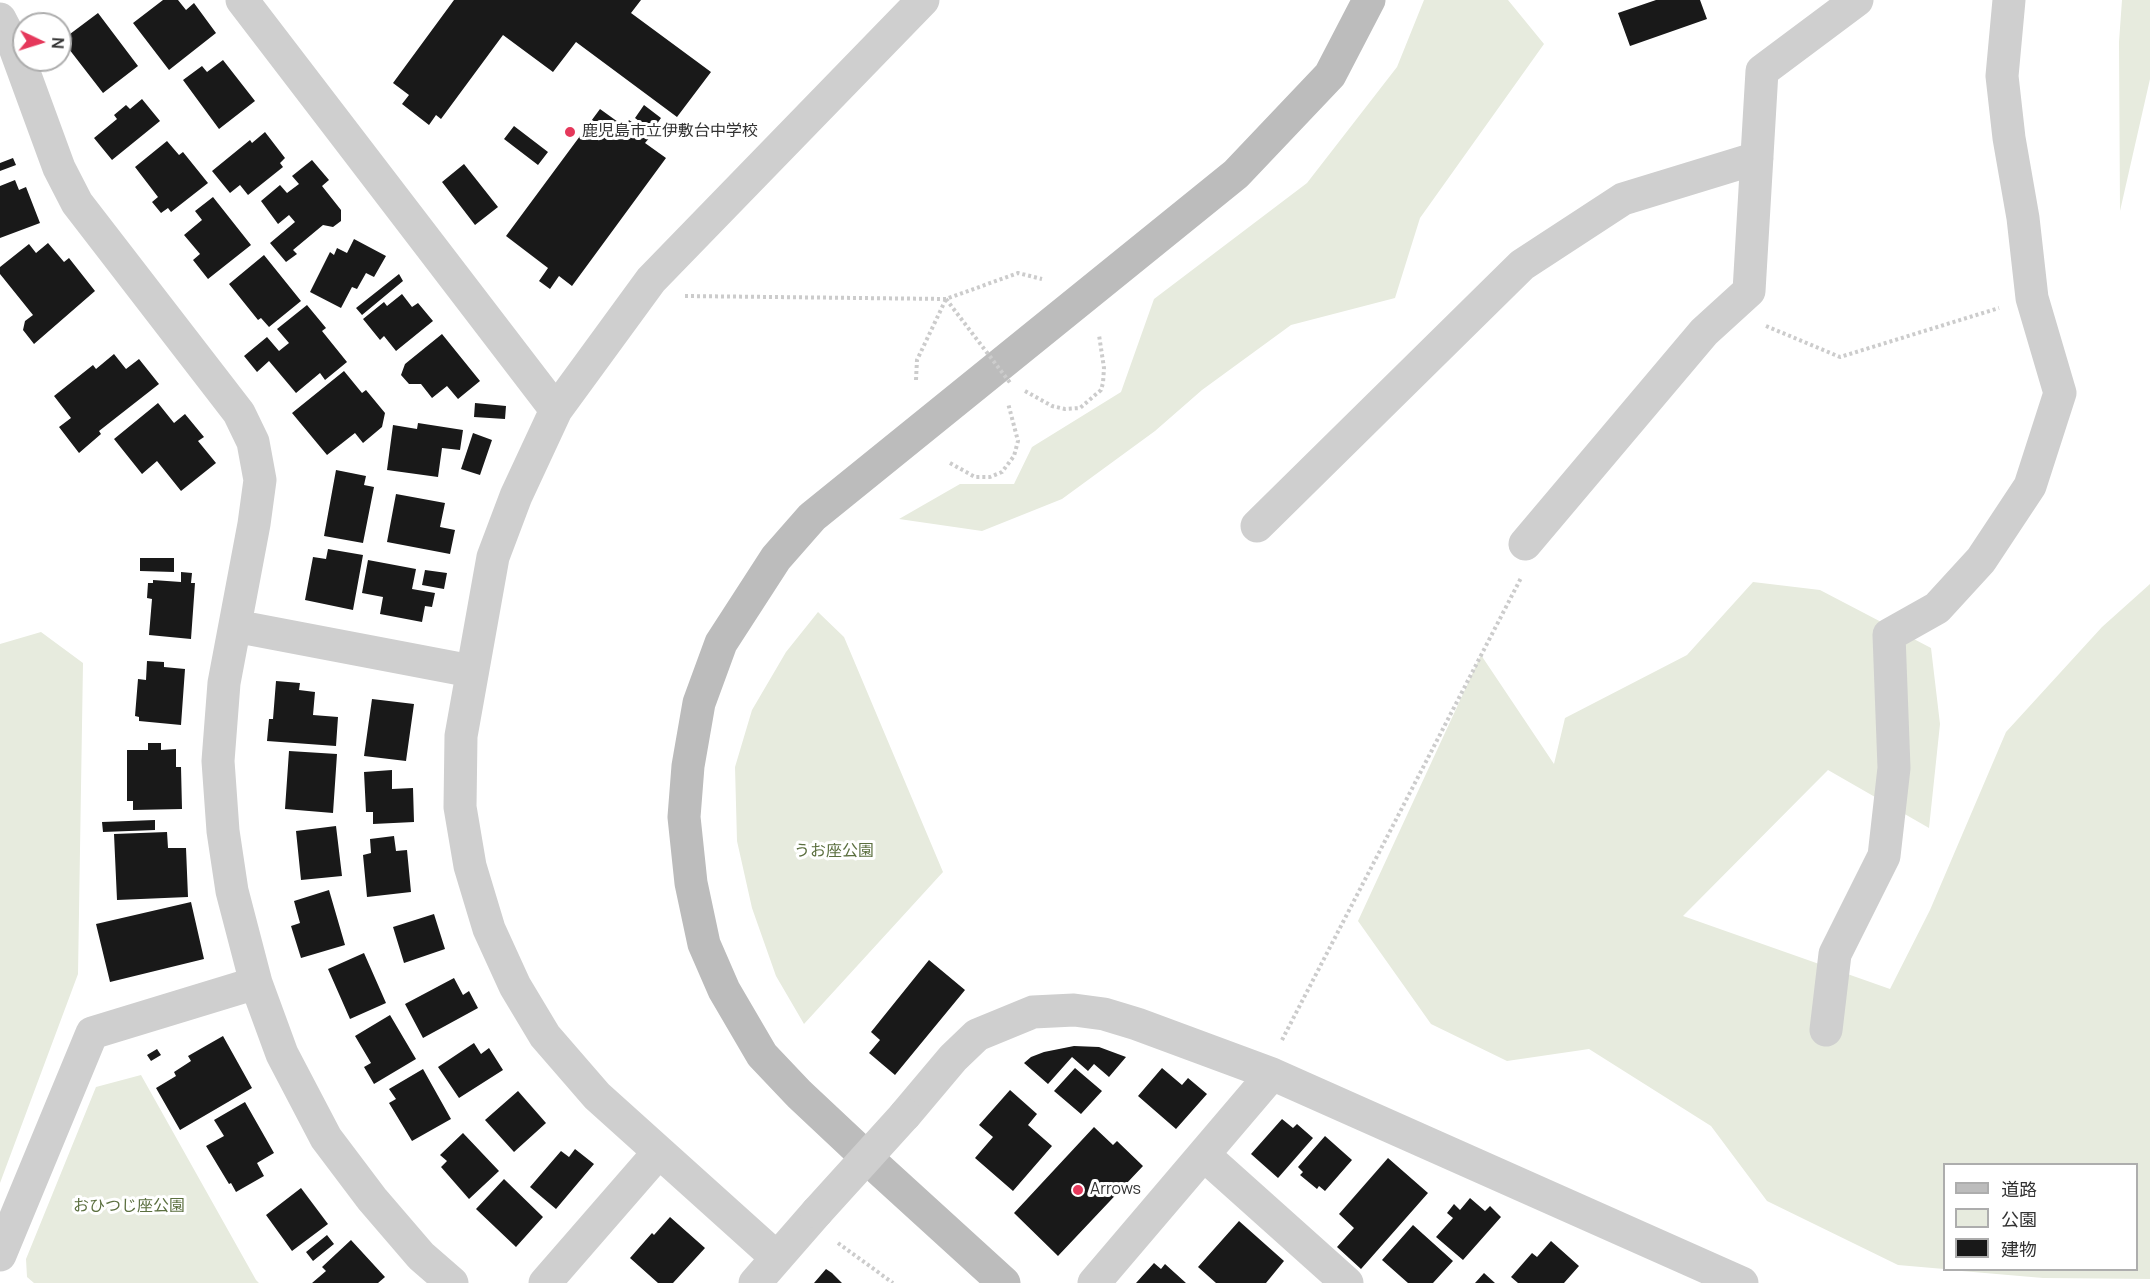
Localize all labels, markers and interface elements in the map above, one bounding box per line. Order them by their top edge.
north arrow [12,12,72,72]
text: N [47,37,69,50]
place label: 鹿児島市立伊敷台中学校 [582,122,758,142]
marker: 鹿児島市立伊敷台中学校 [563,125,577,139]
park label: うお座公園 [794,842,874,862]
legend [1943,1163,2138,1271]
text: 道路 [2001,1177,2037,1201]
place label: Arrows [1090,1180,1141,1200]
marker: Arrows [1071,1183,1085,1197]
park label: おひつじ座公園 [73,1197,185,1217]
text: 公園 [2001,1207,2037,1231]
text: 建物 [2001,1237,2037,1261]

